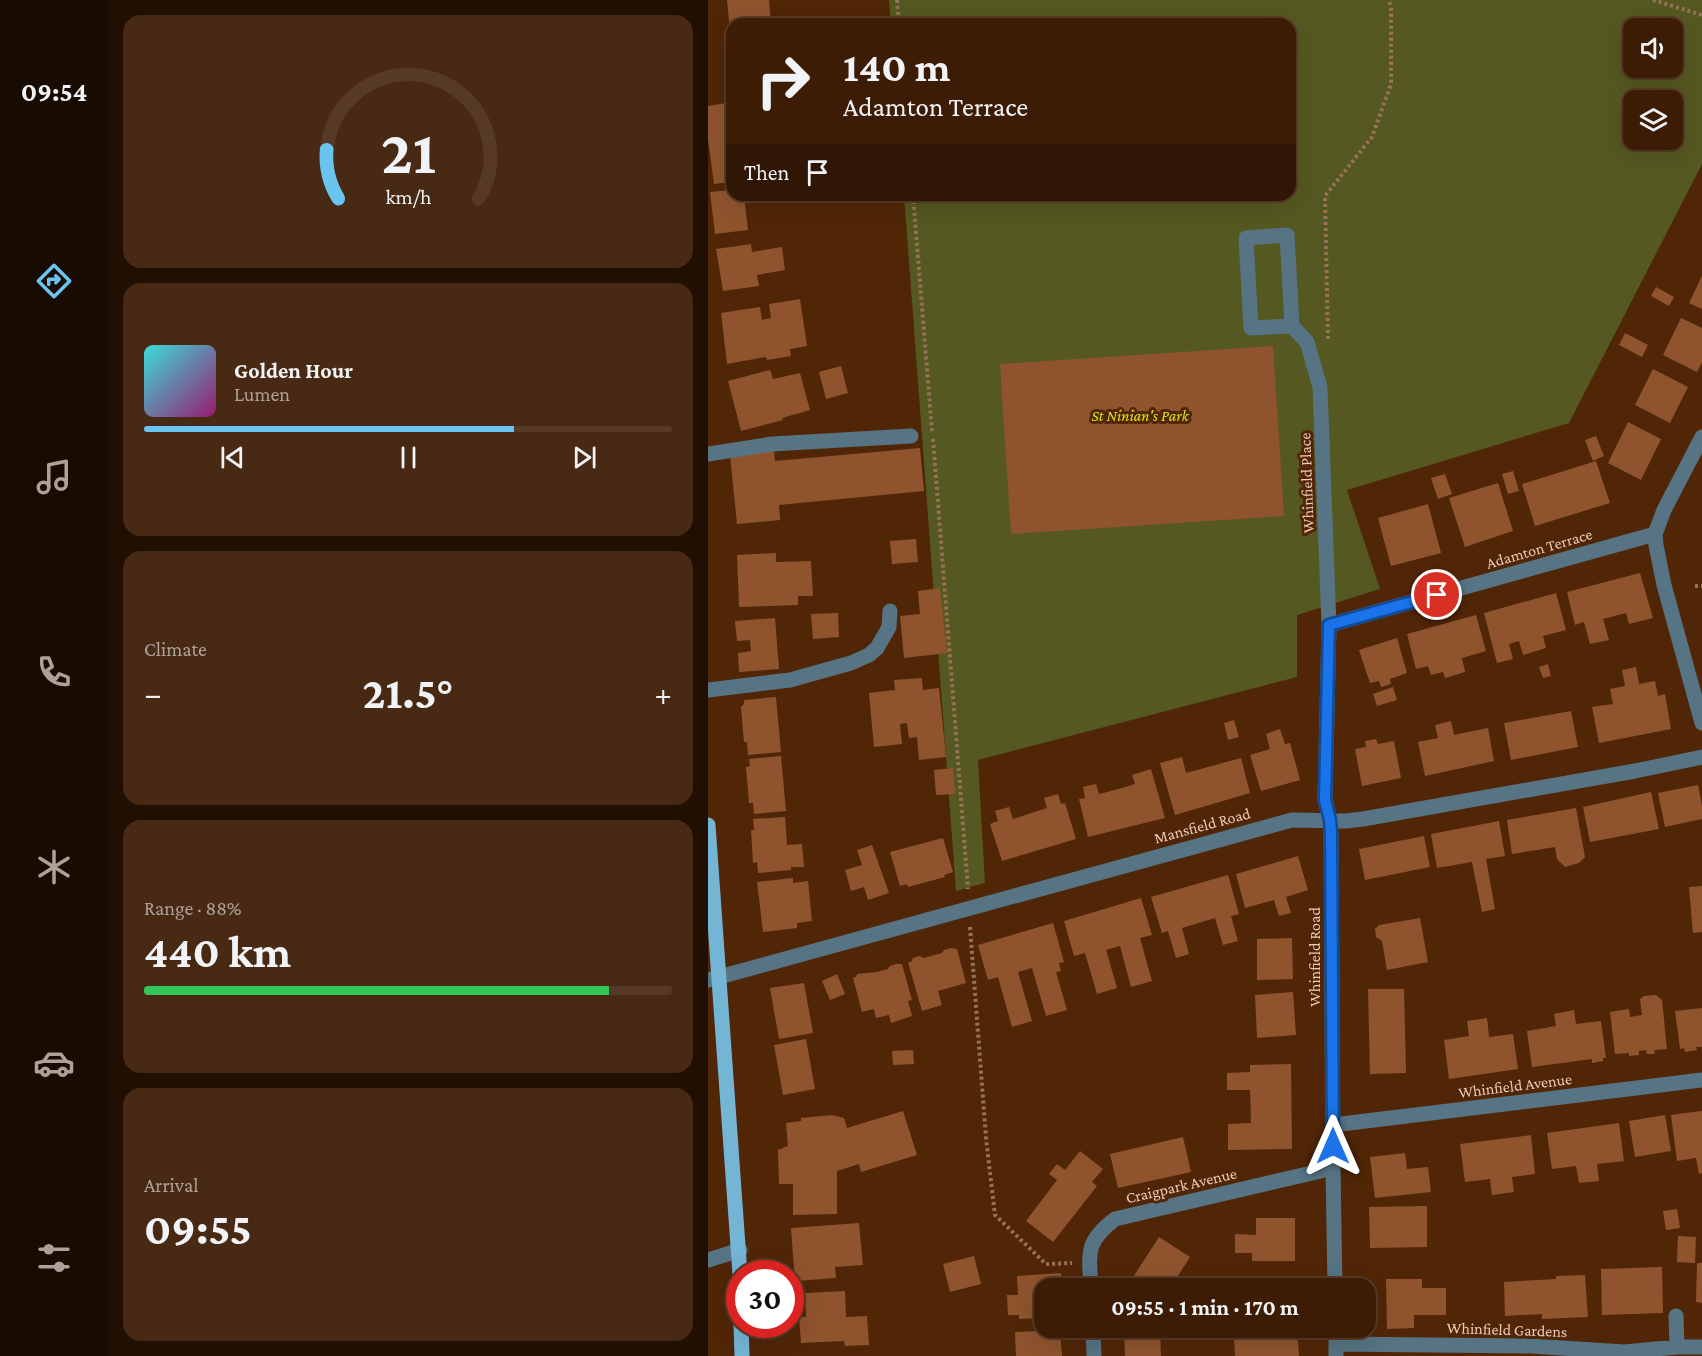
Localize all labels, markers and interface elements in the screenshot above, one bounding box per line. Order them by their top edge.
map controls [1623,18,1683,150]
button: sound [1623,18,1683,78]
icon: right [744,42,822,120]
text: 140 m [843,43,951,90]
text: 09:54 [21,77,87,107]
button: layers [1623,90,1683,150]
text: Adamton Terrace [843,92,1028,122]
text: 21 [380,117,436,186]
icon: arrive [801,156,834,189]
text: Then [744,160,789,185]
text: km/h [385,185,432,209]
icon: directions [33,260,75,302]
text: Golden Hour [234,358,353,383]
text: Lumen [234,383,290,405]
park label: St Ninian's Park [1091,407,1190,424]
street label: Whinfield Place [1296,432,1317,534]
icon: previous [216,441,249,474]
icon: pause [392,441,425,474]
icon: next [568,441,601,474]
icon: music [33,456,75,498]
street label: Adamton Terrace [1484,525,1594,572]
pin [1411,569,1462,620]
icon: arrive [1420,578,1453,611]
text: Climate [144,638,207,660]
icon: phone [33,651,75,693]
text: 21.5° [363,668,453,718]
text: − [144,675,161,712]
text: + [655,675,672,712]
street label: Mansfield Road [1152,804,1253,847]
icon: climate [33,846,75,888]
text: Range · 88% [144,897,242,919]
street label: Whinfield Road [1306,907,1323,1007]
text: 440 km [144,927,291,977]
icon: car [33,1042,75,1084]
street label: Whinfield Avenue [1457,1070,1573,1101]
position arrow [1301,1114,1365,1178]
street label: Craigpark Avenue [1124,1164,1238,1207]
text: Arrival [144,1174,198,1196]
text: 09:55 [144,1204,252,1254]
icon: filters [33,1237,75,1279]
speed limit sign: 30 [726,1260,804,1338]
text: 09:55 · 1 min · 170 m [1111,1295,1299,1320]
street label: Whinfield Gardens [1446,1319,1567,1340]

